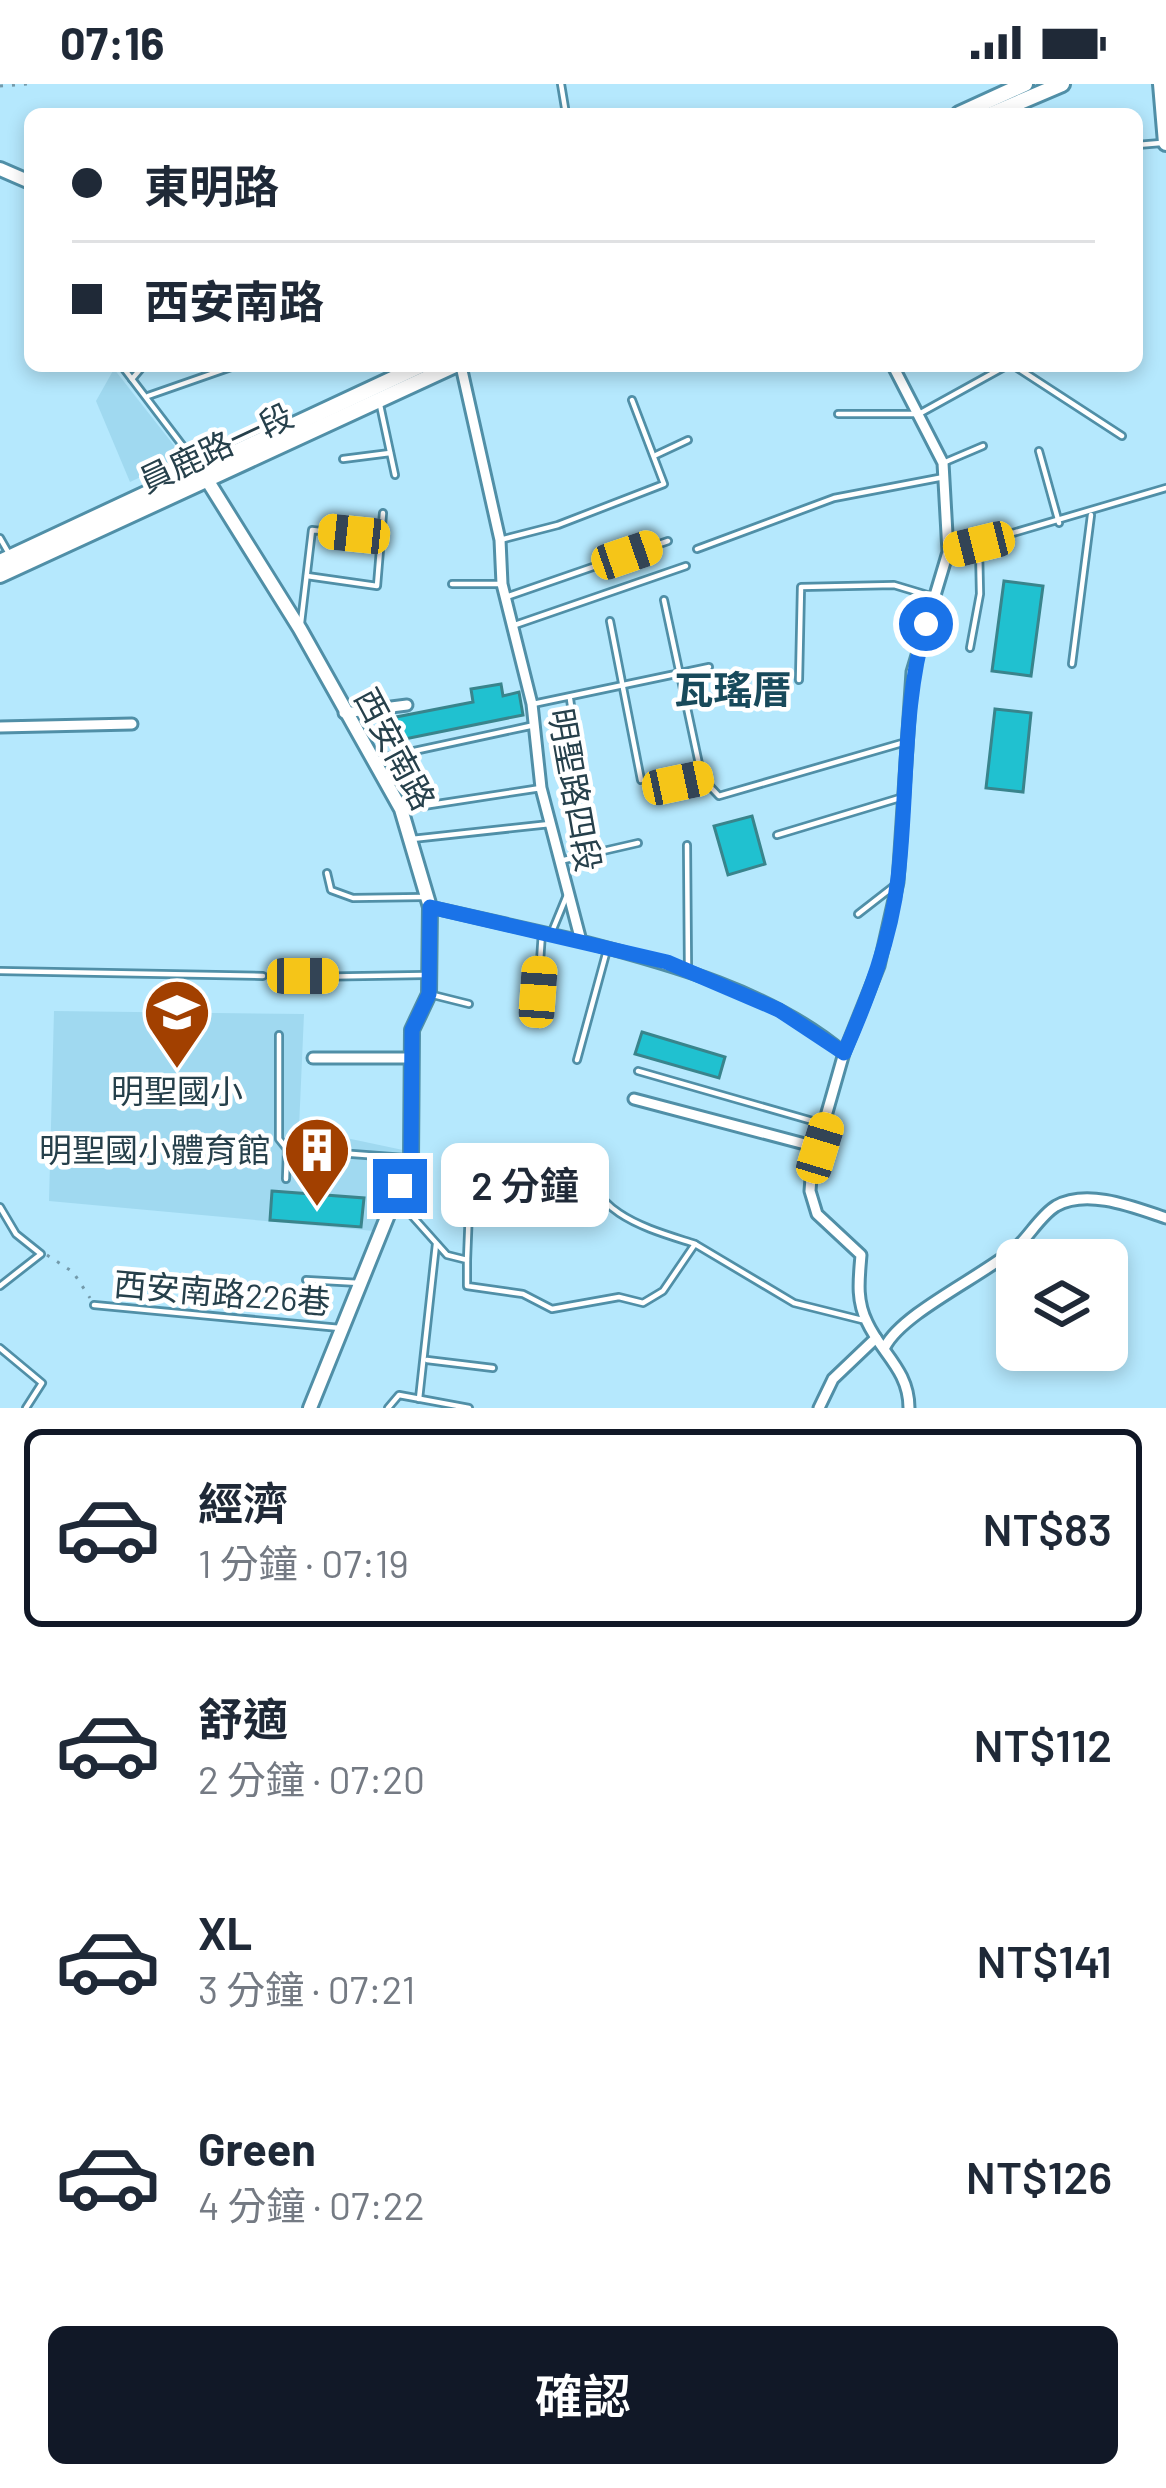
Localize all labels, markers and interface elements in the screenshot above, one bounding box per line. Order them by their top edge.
text: 07:16 [60,15,164,69]
text: 東明路 [144,158,279,212]
text: 西安南路 [144,273,324,327]
street label: 員鹿路一段 [132,394,299,500]
car [316,512,392,556]
car [940,518,1018,570]
car [587,526,667,584]
route start [899,597,953,651]
district label: 瓦瑤厝 [674,665,792,712]
street label: 西安南路 [347,681,445,816]
street label: 明聖路四段 [542,705,610,875]
car [639,758,717,808]
car [518,955,558,1029]
car [267,958,339,994]
school or university icon: 明聖國小 [142,977,212,1071]
place label: 明聖國小 [111,1070,243,1110]
car [792,1108,848,1188]
building icon: 明聖國小體育館 [282,1115,352,1209]
place label: 明聖國小體育館 [39,1129,270,1169]
callout: 2 分鐘 [442,1144,610,1228]
route end [373,1159,427,1213]
text: 2 分鐘 [471,1161,579,1208]
map controls [996,1239,1128,1371]
button: layers [996,1239,1128,1371]
street label: 西安南路226巷 [112,1263,332,1321]
icon: car [54,1474,162,1582]
text: 經濟 [198,1475,288,1529]
text: NT$83 [982,1501,1112,1555]
text: 1 分鐘 · 07:19 [198,1539,409,1586]
icon: car [54,1690,162,1798]
text: 舒適 [198,1691,288,1745]
text: NT$112 [973,1717,1112,1771]
text: 2 分鐘 · 07:20 [198,1755,425,1802]
text: XL [198,1905,252,1959]
icon: car [54,1906,162,2014]
text: NT$141 [977,1933,1112,1987]
text: 3 分鐘 · 07:21 [198,1965,415,2012]
text: Green [198,2121,316,2175]
icon: car [54,2122,162,2230]
text: NT$126 [966,2149,1112,2203]
text: 4 分鐘 · 07:22 [198,2181,425,2228]
button: 確認 [48,2326,1118,2464]

